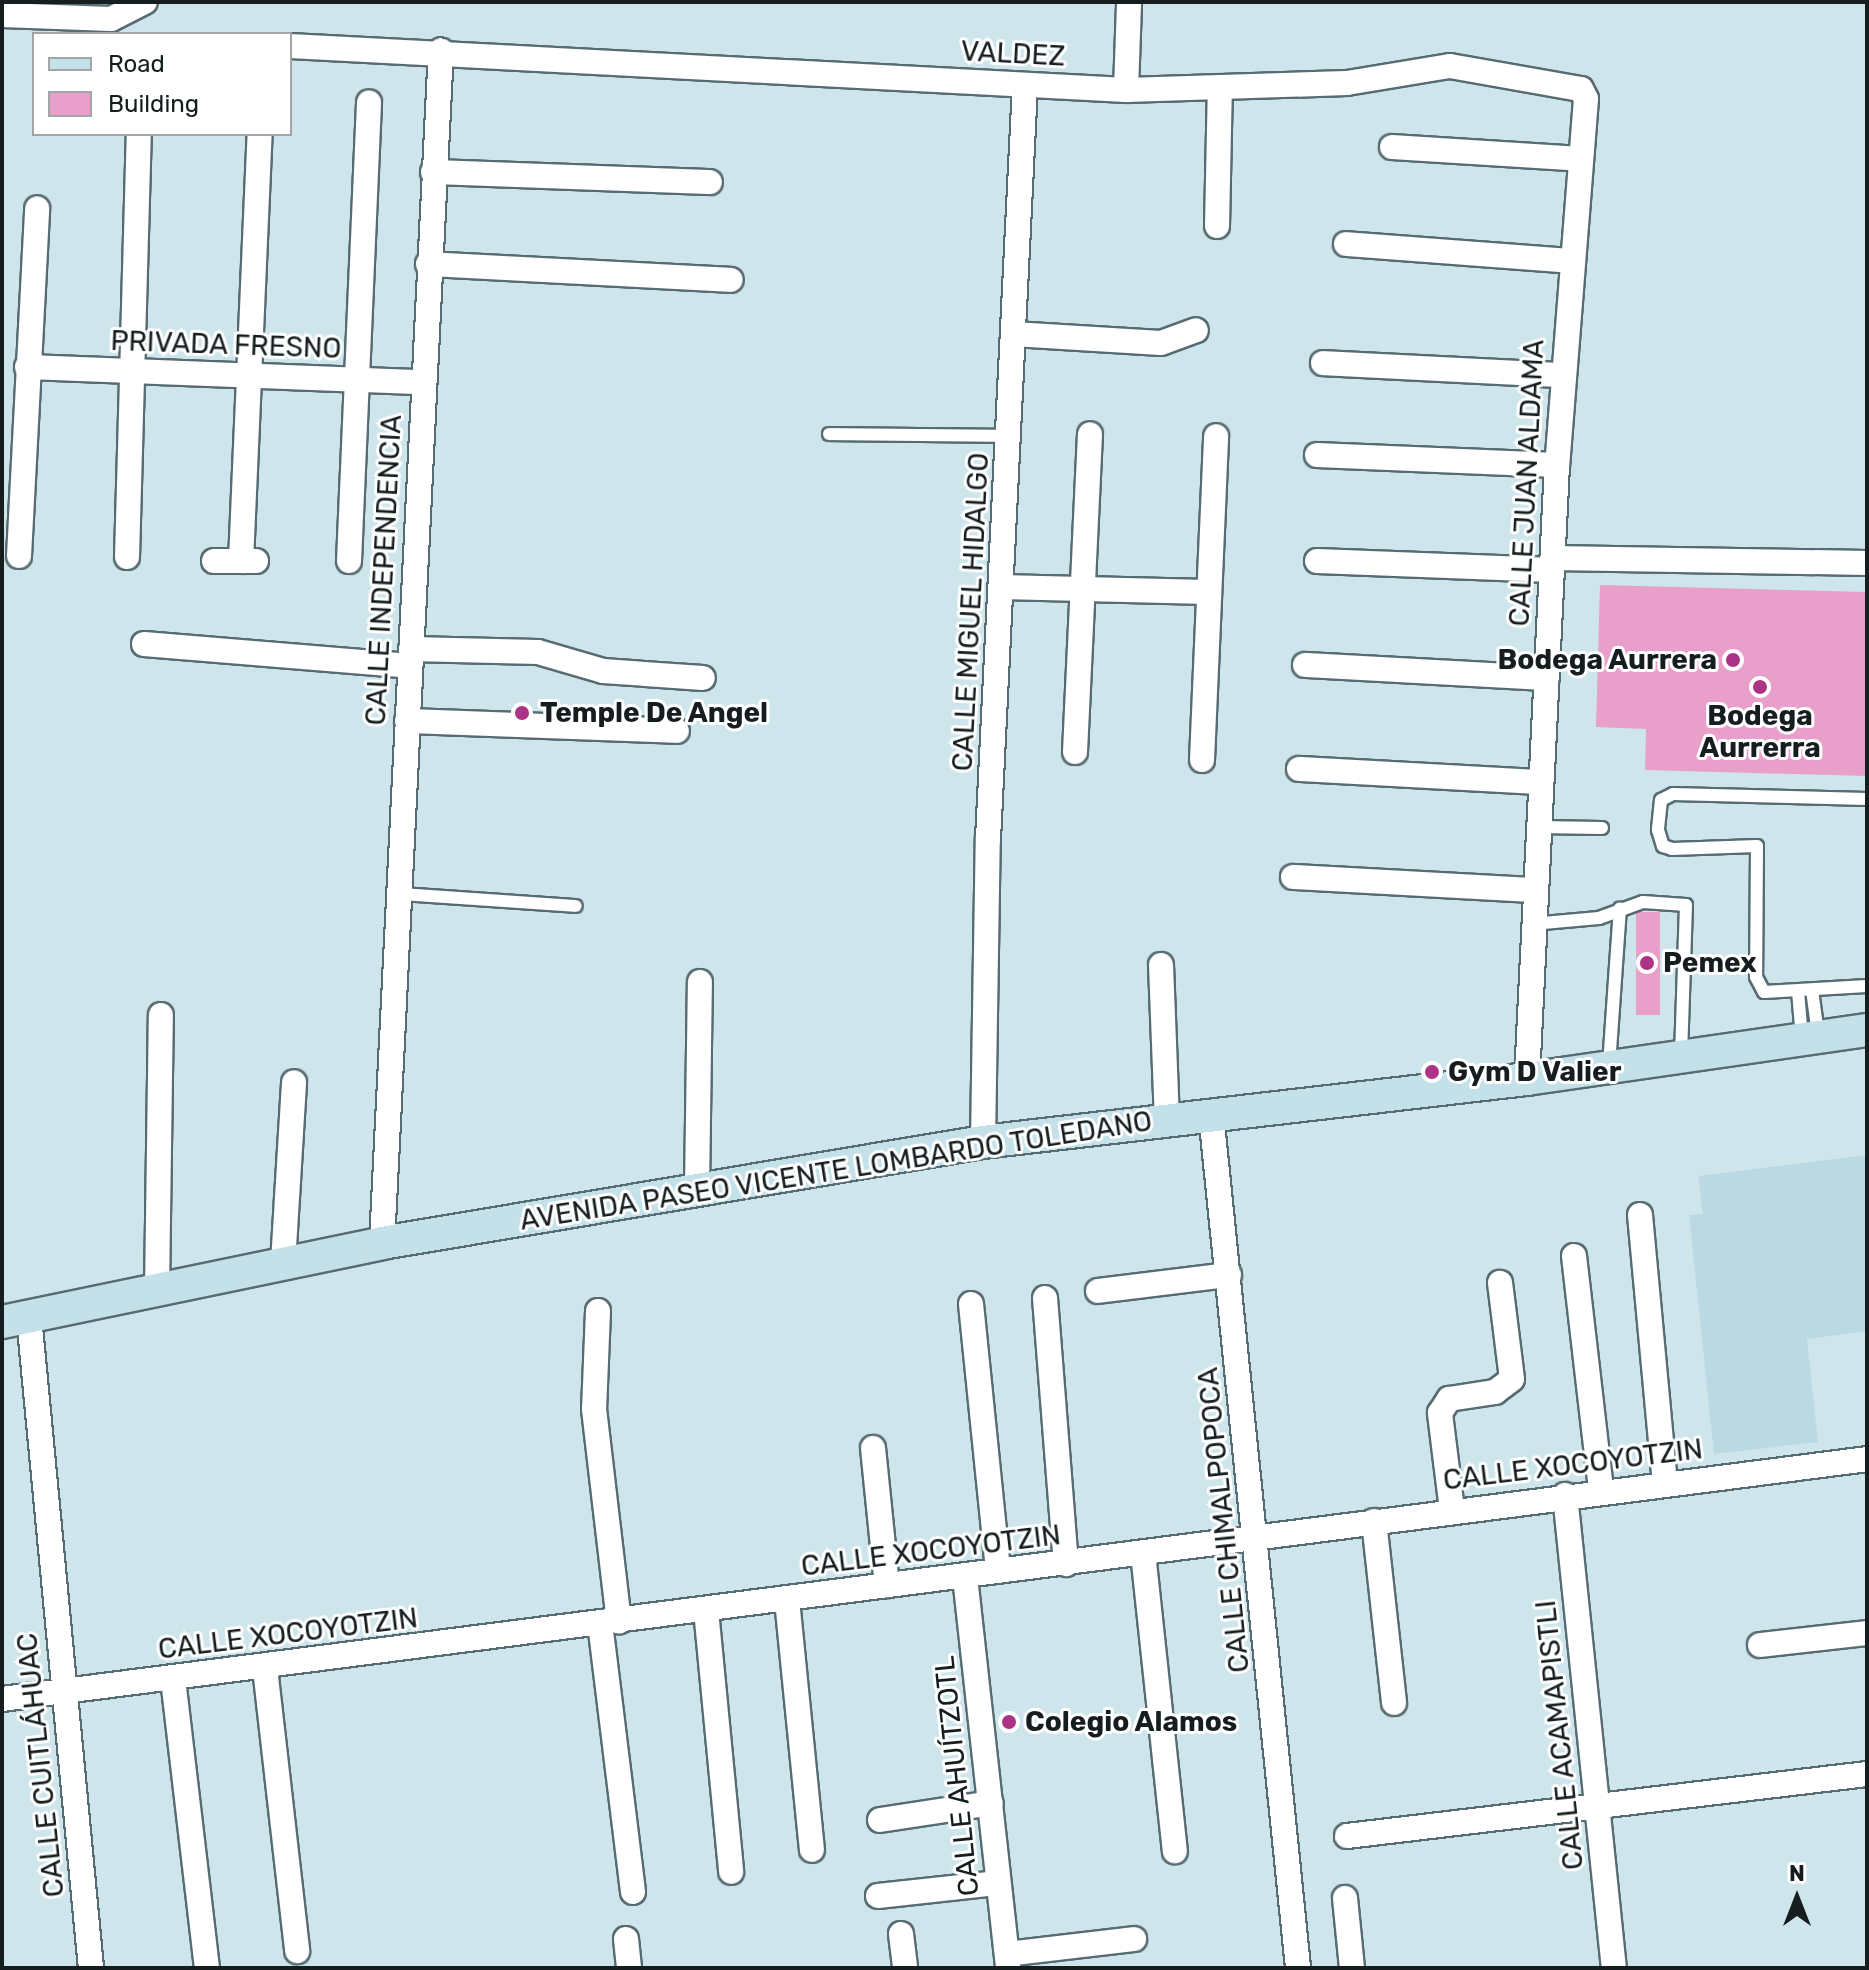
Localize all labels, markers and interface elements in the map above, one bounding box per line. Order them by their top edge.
legend [32,32,292,136]
street label: VALDEZ [960,34,1066,74]
text: Road [108,50,165,78]
text: Building [108,90,199,118]
street label: PRIVADA FRESNO [110,324,342,366]
street label: CALLE JUAN ALDAMA [1503,338,1551,628]
street label: CALLE INDEPENDENCIA [359,414,409,726]
street label: CALLE MIGUEL HIDALGO [946,452,996,772]
place label: Bodega Aurrera [1497,643,1717,677]
marker: Bodega Aurrera [1724,651,1742,669]
marker: Bodega Aurrerra [1751,678,1769,696]
place label: Temple De Angel [540,696,769,730]
place label: Bodega Aurrerra [1699,699,1821,765]
marker: Temple De Angel [511,702,533,724]
place label: Pemex [1663,946,1757,980]
marker: Pemex [1638,954,1656,972]
place label: Gym D Valier [1448,1055,1622,1089]
marker: Gym D Valier [1423,1063,1441,1081]
street label: AVENIDA PASEO VICENTE LOMBARDO TOLEDANO [516,1104,1156,1238]
street label: CALLE CHIMALPOPOCA [1191,1366,1257,1674]
street label: CALLE XOCOYOTZIN [1441,1432,1705,1498]
street label: CALLE XOCOYOTZIN [799,1518,1063,1584]
street label: CALLE ACAMAPISTLI [1529,1598,1591,1872]
street label: CALLE XOCOYOTZIN [156,1601,420,1667]
street label: CALLE CUITLÁHUAC [10,1631,72,1899]
street label: CALLE AHUÍTZOTL [928,1654,986,1898]
place label: Colegio Alamos [1025,1705,1238,1739]
marker: Colegio Alamos [1000,1713,1018,1731]
north arrow [1757,1858,1837,1938]
text: N [1789,1860,1805,1887]

